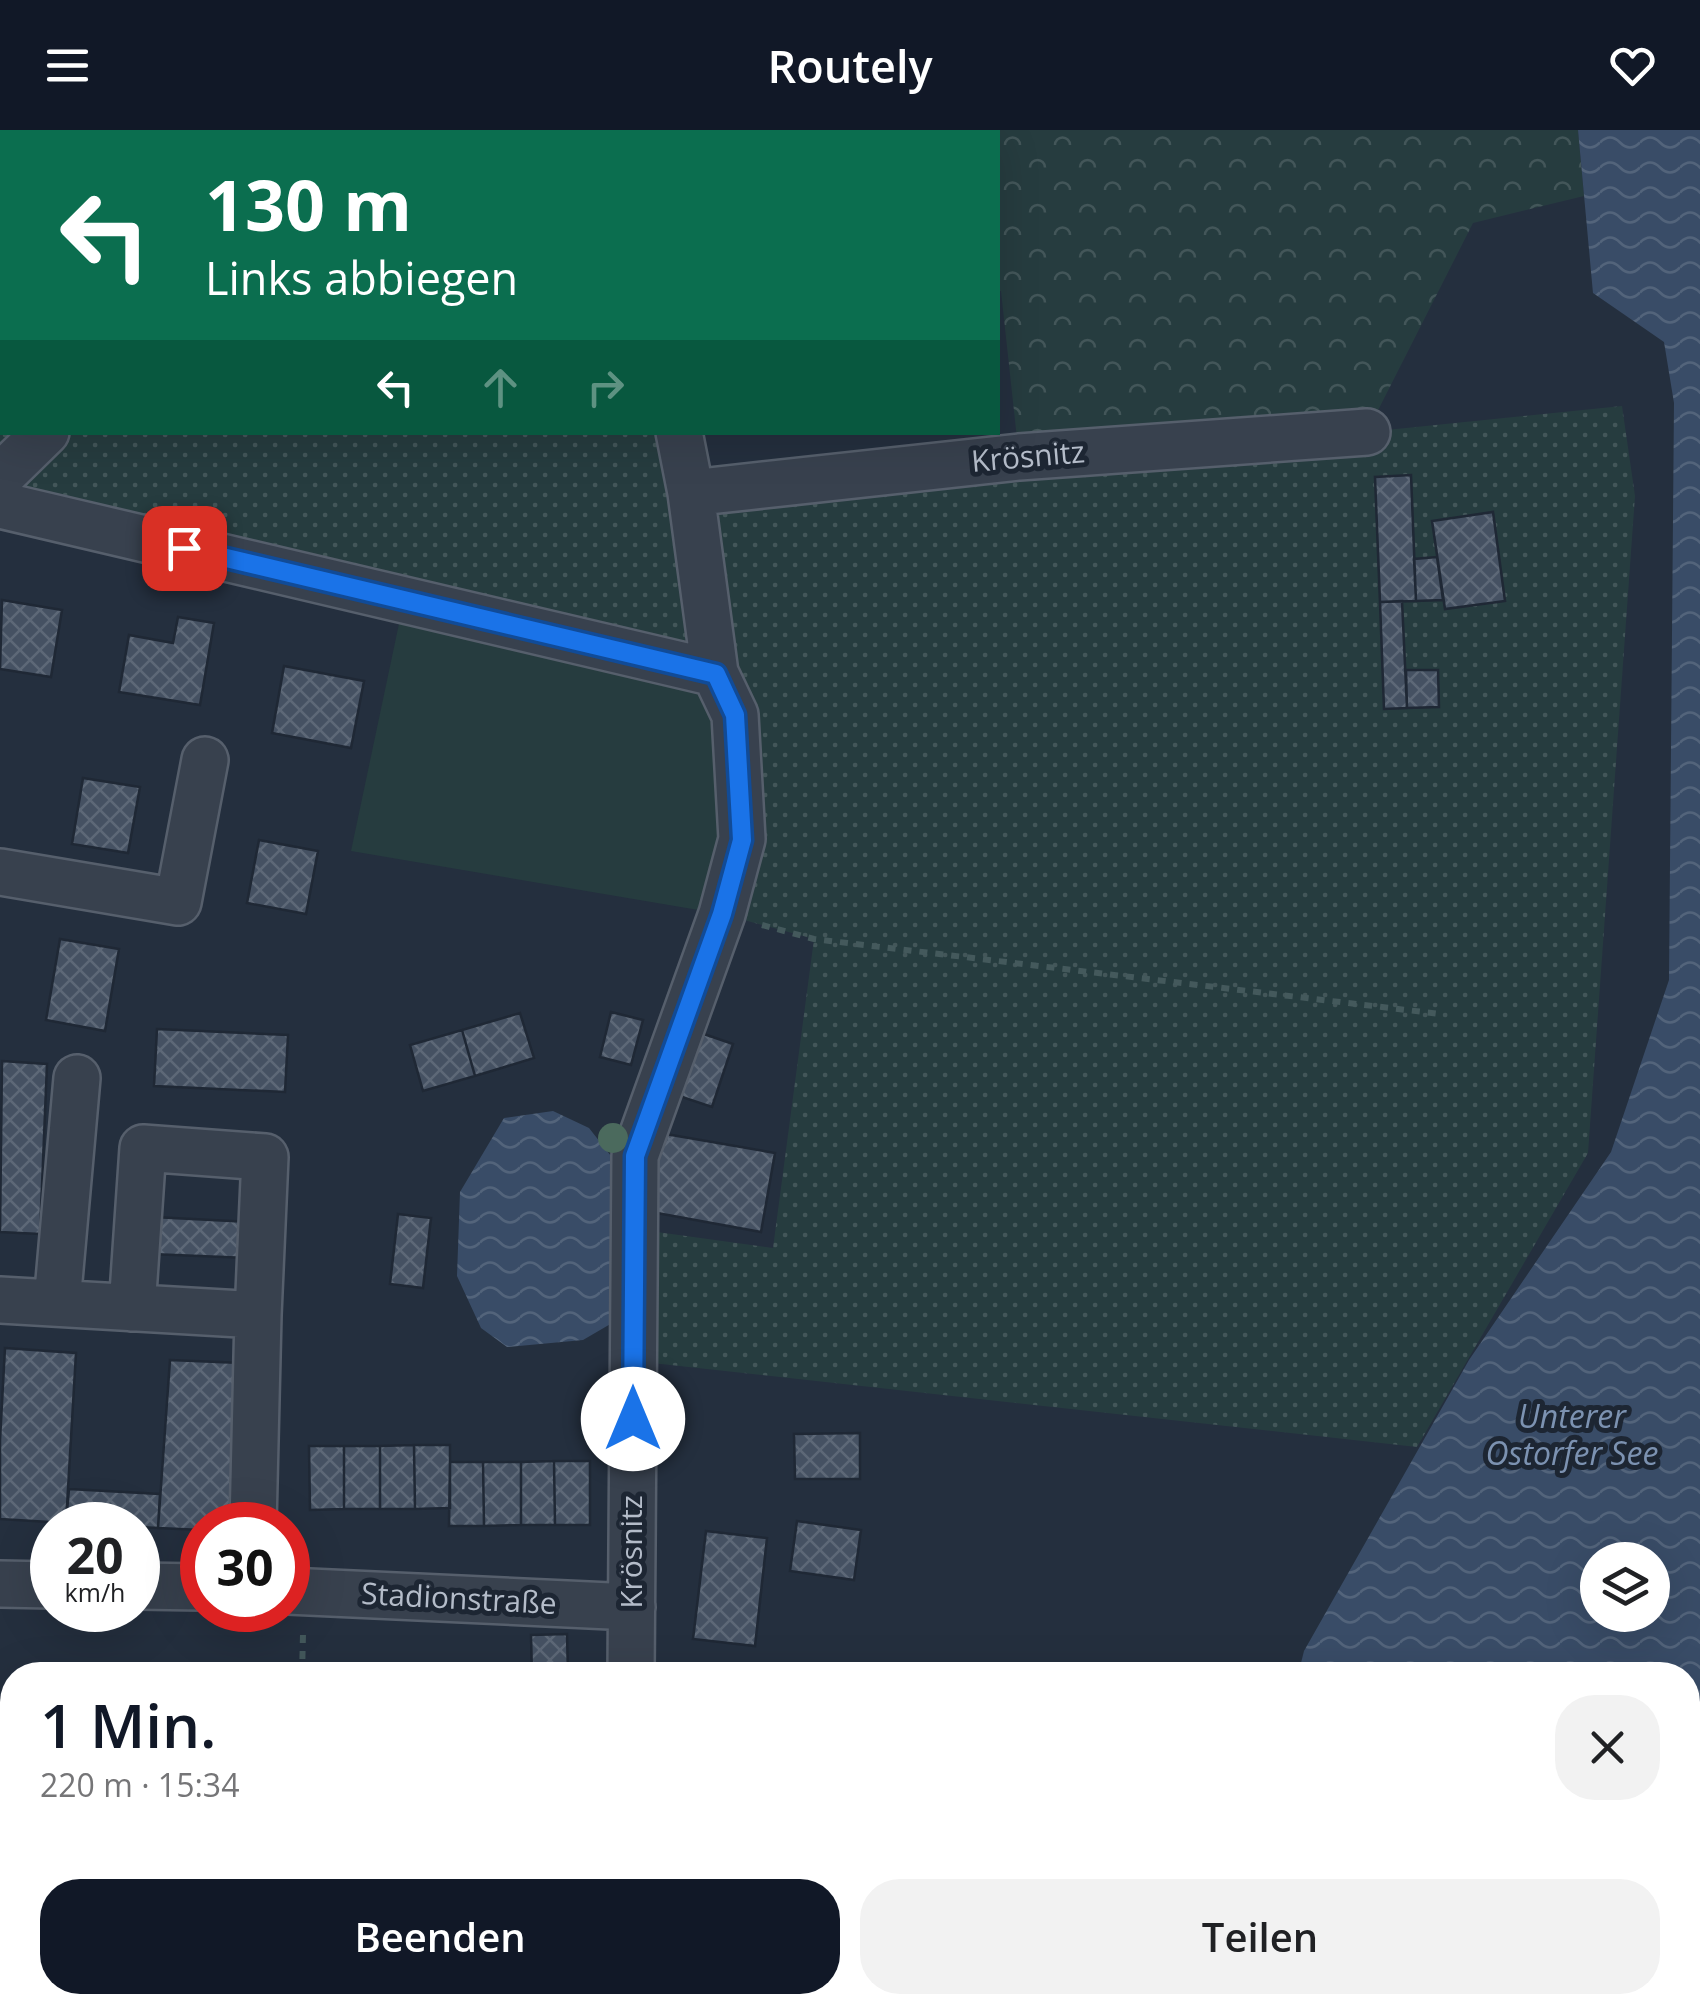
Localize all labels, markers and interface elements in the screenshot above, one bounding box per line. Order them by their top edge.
text: Routely [767,35,933,96]
icon: menu [40,38,95,93]
icon: heart [1605,38,1660,93]
text: 130 m [205,156,412,252]
icon: left [40,170,170,300]
text: Links abbiegen [205,247,518,308]
icon: left [368,360,423,415]
icon: ahead [473,360,528,415]
icon: right [578,360,633,415]
street label: Krösnitz [969,430,1086,481]
pin [142,506,227,591]
icon: arrive [157,521,212,576]
position arrow [581,1367,685,1471]
water label: Unterer Ostorfer See [1486,1394,1658,1474]
street label: Krösnitz [610,1495,651,1609]
speed limit sign: 30 [180,1502,310,1632]
text: 20 [66,1521,124,1589]
map controls [1580,1542,1670,1632]
button: layers [1580,1542,1670,1632]
street label: Stadionstraße [360,1572,558,1623]
text: km/h [65,1575,125,1609]
text: 1 Min. [40,1684,216,1766]
button: close [1555,1695,1660,1800]
text: 220 m · 15:34 [40,1763,239,1806]
button: Beenden [40,1879,840,1994]
button: Teilen [860,1879,1660,1994]

